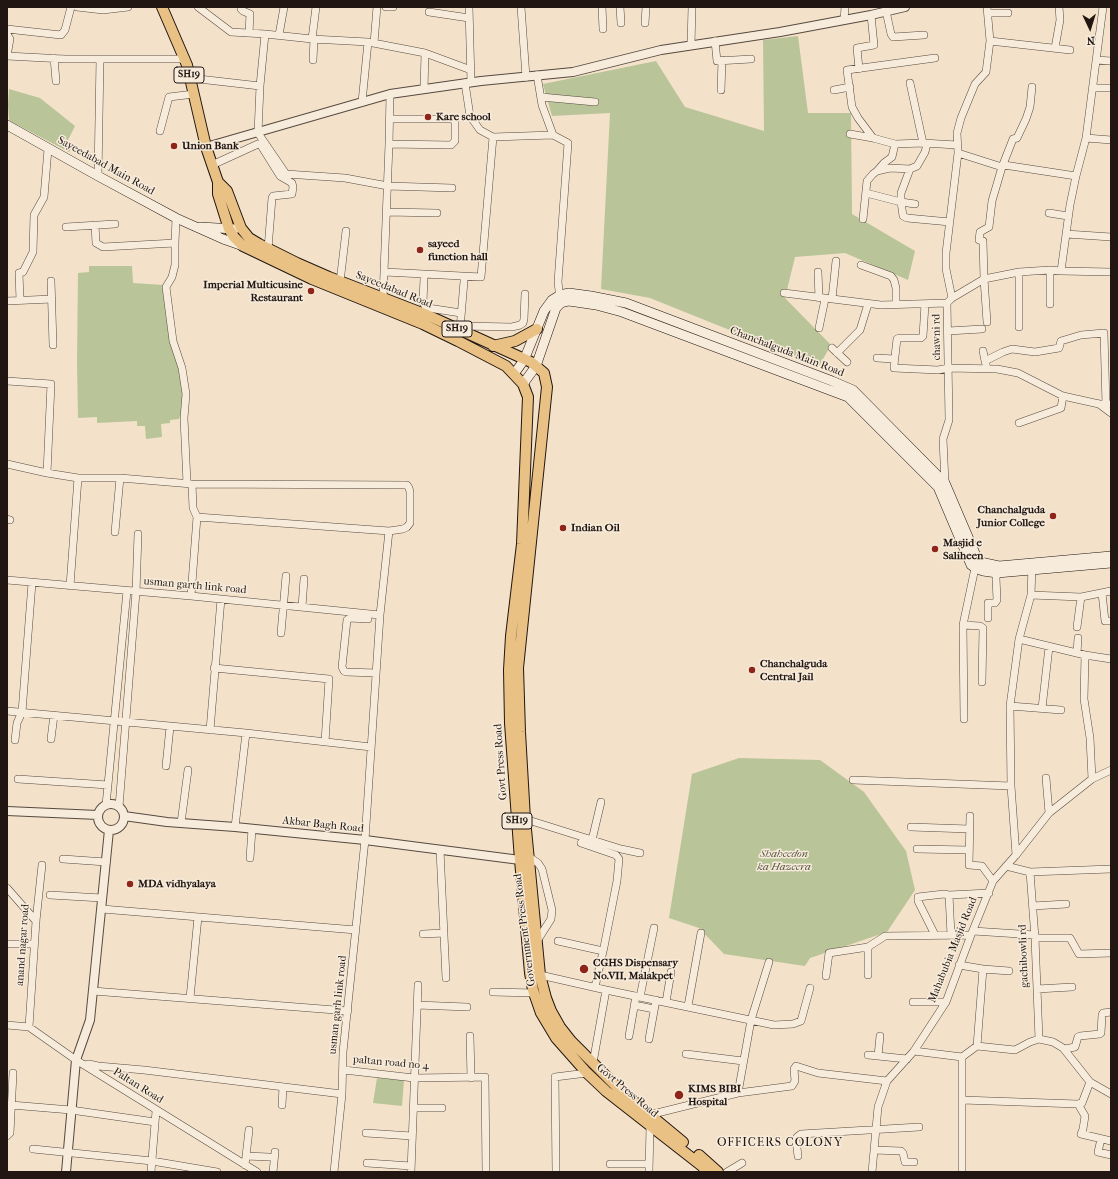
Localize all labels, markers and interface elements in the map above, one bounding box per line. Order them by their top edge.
north arrow [1070,8,1110,48]
text: N [1086,34,1096,47]
road number: SH19 [174,67,204,83]
place label: Kare school [436,110,491,124]
marker: Kare school [423,112,433,122]
street label: Sayeedabad Main Road [55,134,157,198]
place label: Union Bank [182,139,239,153]
marker: Union Bank [169,141,179,151]
place label: sayeed function hall [428,237,488,263]
marker: sayeed function hall [415,245,425,255]
street label: Sayeedabad Road [354,269,434,311]
place label: Imperial Multicusine Restaurant [203,278,303,304]
marker: Imperial Multicusine Restaurant [306,286,316,296]
street label: chawni rd [930,314,944,360]
road number: SH19 [442,321,472,337]
street label: Chanchalguda Main Road [728,324,846,380]
place label: Chanchalguda Junior College [977,503,1045,529]
marker: Chanchalguda Junior College [1048,511,1058,521]
place label: Indian Oil [571,521,620,535]
marker: Indian Oil [558,523,568,533]
place label: Masjid e Saliheen [943,536,983,562]
marker: Masjid e Saliheen [930,544,940,554]
street label: usman garth link road [143,575,247,597]
place label: Chanchalguda Central Jail [760,657,827,683]
marker: Chanchalguda Central Jail [747,665,757,675]
street label: Govt Press Road [492,723,510,801]
road number: SH19 [502,813,532,829]
street label: Akbar Bagh Road [282,814,364,836]
park label: Shaheedon ka Hazeera [757,847,811,873]
street label: Government Press Road [512,873,538,987]
place label: MDA vidhyalaya [138,877,216,891]
marker: MDA vidhyalaya [125,879,135,889]
street label: Mahabubia Masjid Road [926,895,980,1005]
street label: anand nagar road [14,904,32,986]
street label: gachibowli rd [1016,924,1032,988]
street label: usman garh link road [326,955,350,1055]
place label: CGHS Dispensary No.VII, Malakpet [593,956,678,982]
marker: CGHS Dispensary No.VII, Malakpet [578,963,590,975]
street label: paltan road no 4 [352,1053,430,1073]
street label: Govt Press Road [593,1061,661,1121]
street label: Paltan Road [110,1065,166,1107]
place label: KIMS BIBI Hospital [688,1082,741,1108]
marker: KIMS BIBI Hospital [673,1089,685,1101]
district label: OFFICERS COLONY [717,1136,843,1150]

